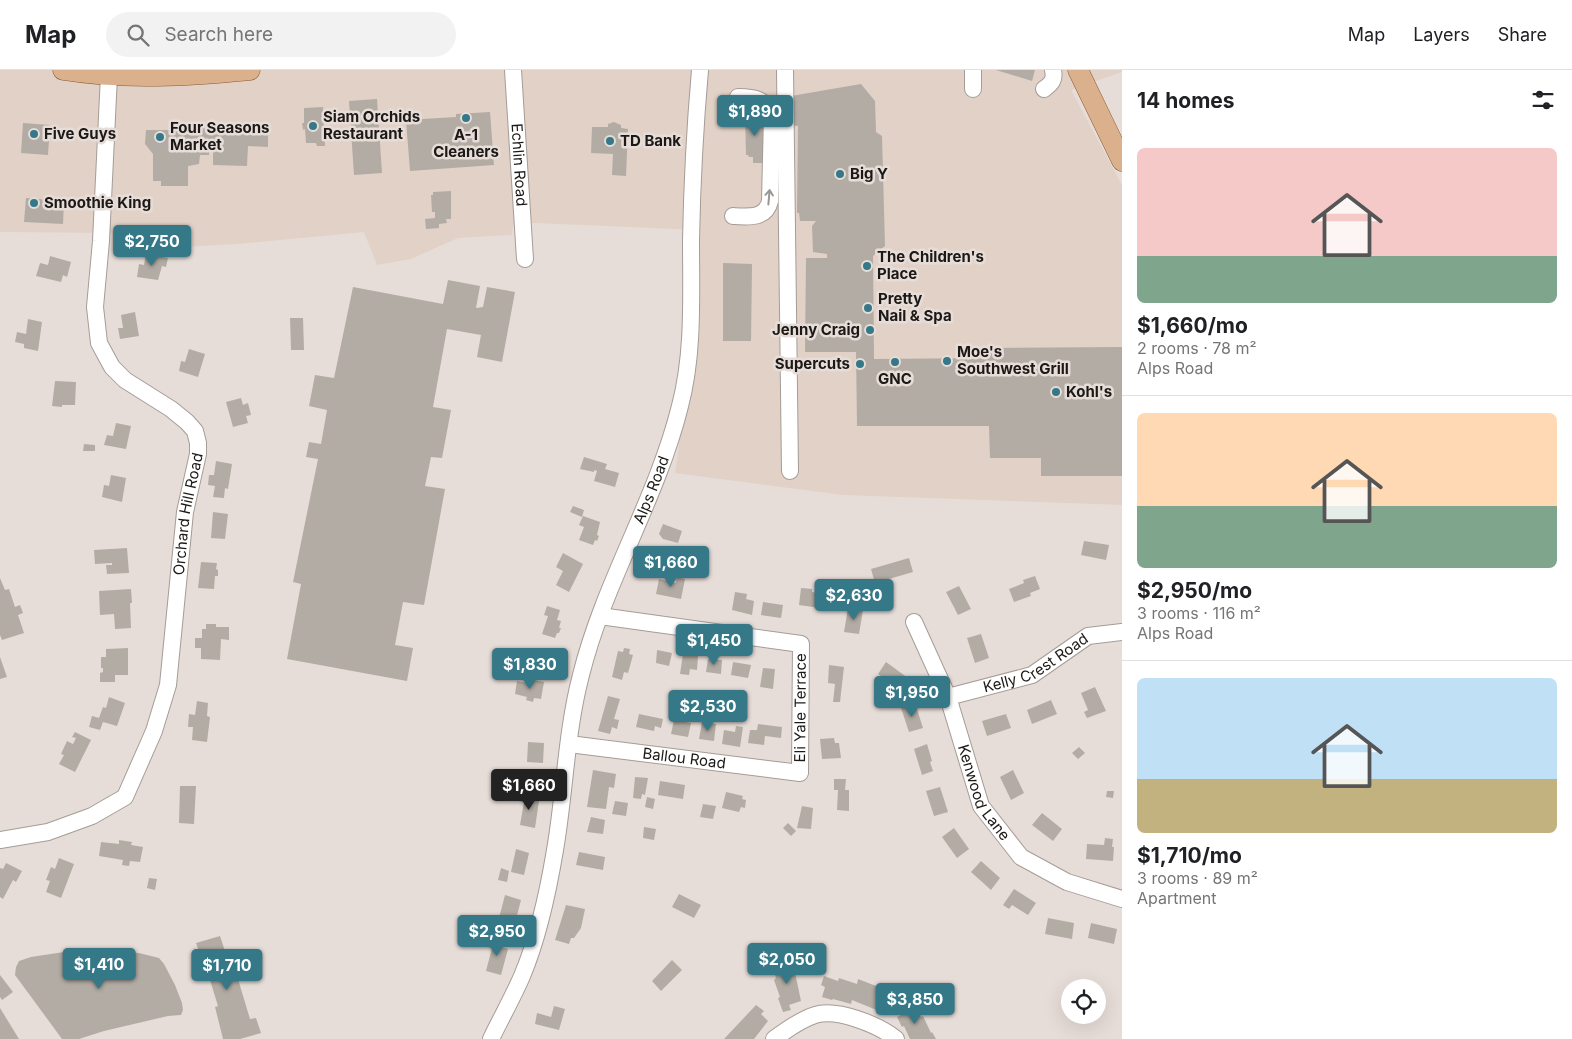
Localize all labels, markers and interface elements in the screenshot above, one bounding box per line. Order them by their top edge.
search box [106,12,456,57]
text: Map [25,20,76,49]
icon: search [124,21,152,49]
text: Search here [164,23,273,46]
text: Map [1348,24,1385,45]
text: Layers [1413,24,1470,45]
text: Share [1498,24,1547,45]
icon: filters [1529,86,1557,114]
text: 14 homes [1137,88,1235,113]
pin: $1,890 [714,94,796,137]
text: $1,890 [728,101,782,121]
place label: Siam Orchids Restaurant [323,107,420,143]
marker: A-1 Cleaners [460,112,472,124]
place label: Four Seasons Market [170,118,270,154]
marker: Siam Orchids Restaurant [307,120,319,132]
street label: Echlin Road [507,123,532,207]
place label: Five Guys [44,124,116,143]
place label: A-1 Cleaners [433,125,499,161]
marker: Five Guys [28,128,40,140]
marker: Four Seasons Market [154,131,166,143]
place label: TD Bank [620,131,681,150]
marker: TD Bank [604,135,616,147]
place label: Big Y [850,164,888,183]
marker: Big Y [834,168,846,180]
icon: home [1302,180,1392,270]
one-way arrow [765,189,774,205]
place label: Smoothie King [44,193,151,212]
marker: Smoothie King [28,197,40,209]
pin: $2,750 [111,224,193,267]
text: $2,750 [124,231,180,251]
place label: The Children's Place [877,247,984,283]
marker: The Children's Place [861,260,873,272]
place label: Pretty Nail & Spa [878,289,952,325]
marker: Pretty Nail & Spa [862,302,874,314]
text: $1,660/mo [1137,313,1248,338]
place label: Jenny Craig [772,320,860,339]
marker: Jenny Craig [864,324,876,336]
text: 2 rooms · 78 m² [1137,338,1257,358]
place label: Moe's Southwest Grill [957,342,1069,378]
place label: Supercuts [775,354,850,373]
marker: Moe's Southwest Grill [941,355,953,367]
marker: GNC [889,356,901,368]
marker: Supercuts [854,358,866,370]
text: Alps Road [1137,358,1213,378]
place label: GNC [878,369,912,388]
place label: Kohl's [1066,382,1112,401]
marker: Kohl's [1050,386,1062,398]
icon: home [1302,446,1392,536]
street label: Orchard Hill Road [169,451,207,576]
street label: Alps Road [629,453,673,527]
pin: $1,660 [630,546,712,588]
text: $1,660 [644,552,698,572]
pin: $2,630 [813,578,895,621]
text: $2,950/mo [1137,578,1252,603]
text: $2,630 [826,585,882,605]
text: 3 rooms · 116 m² [1137,603,1261,623]
text: Alps Road [1137,623,1213,643]
pin: $1,450 [673,624,755,666]
street label: Kelly Crest Road [981,629,1092,696]
text: $1,450 [687,630,741,650]
pin: $1,830 [489,648,571,690]
street label: Eli Yale Terrace [790,653,810,763]
text: $1,830 [503,654,557,674]
pin: $1,950 [871,676,953,718]
text: $1,950 [885,682,939,702]
pin: $2,530 [667,690,749,732]
text: $2,530 [679,696,737,716]
icon: home [1302,711,1392,801]
street label: Kenwood Lane [954,742,1014,844]
street label: Ballou Road [641,743,727,773]
pin: $1,660 [488,768,570,811]
text: $1,660 [502,775,556,795]
text: $1,710/mo [1137,843,1242,868]
text: 3 rooms · 89 m² [1137,868,1258,888]
text: Apartment [1137,888,1217,908]
pin: $2,950 [456,914,538,957]
text: $2,950 [468,921,526,941]
pin: $2,050 [746,942,828,985]
pin: $1,410 [58,948,140,990]
pin: $1,710 [186,948,268,991]
text: $2,050 [758,949,816,969]
text: $1,410 [74,954,124,974]
text: $1,710 [202,955,252,975]
map controls [1061,979,1106,1024]
button: locate [1061,979,1106,1024]
pin: $3,850 [874,982,956,1025]
text: $3,850 [887,989,943,1009]

